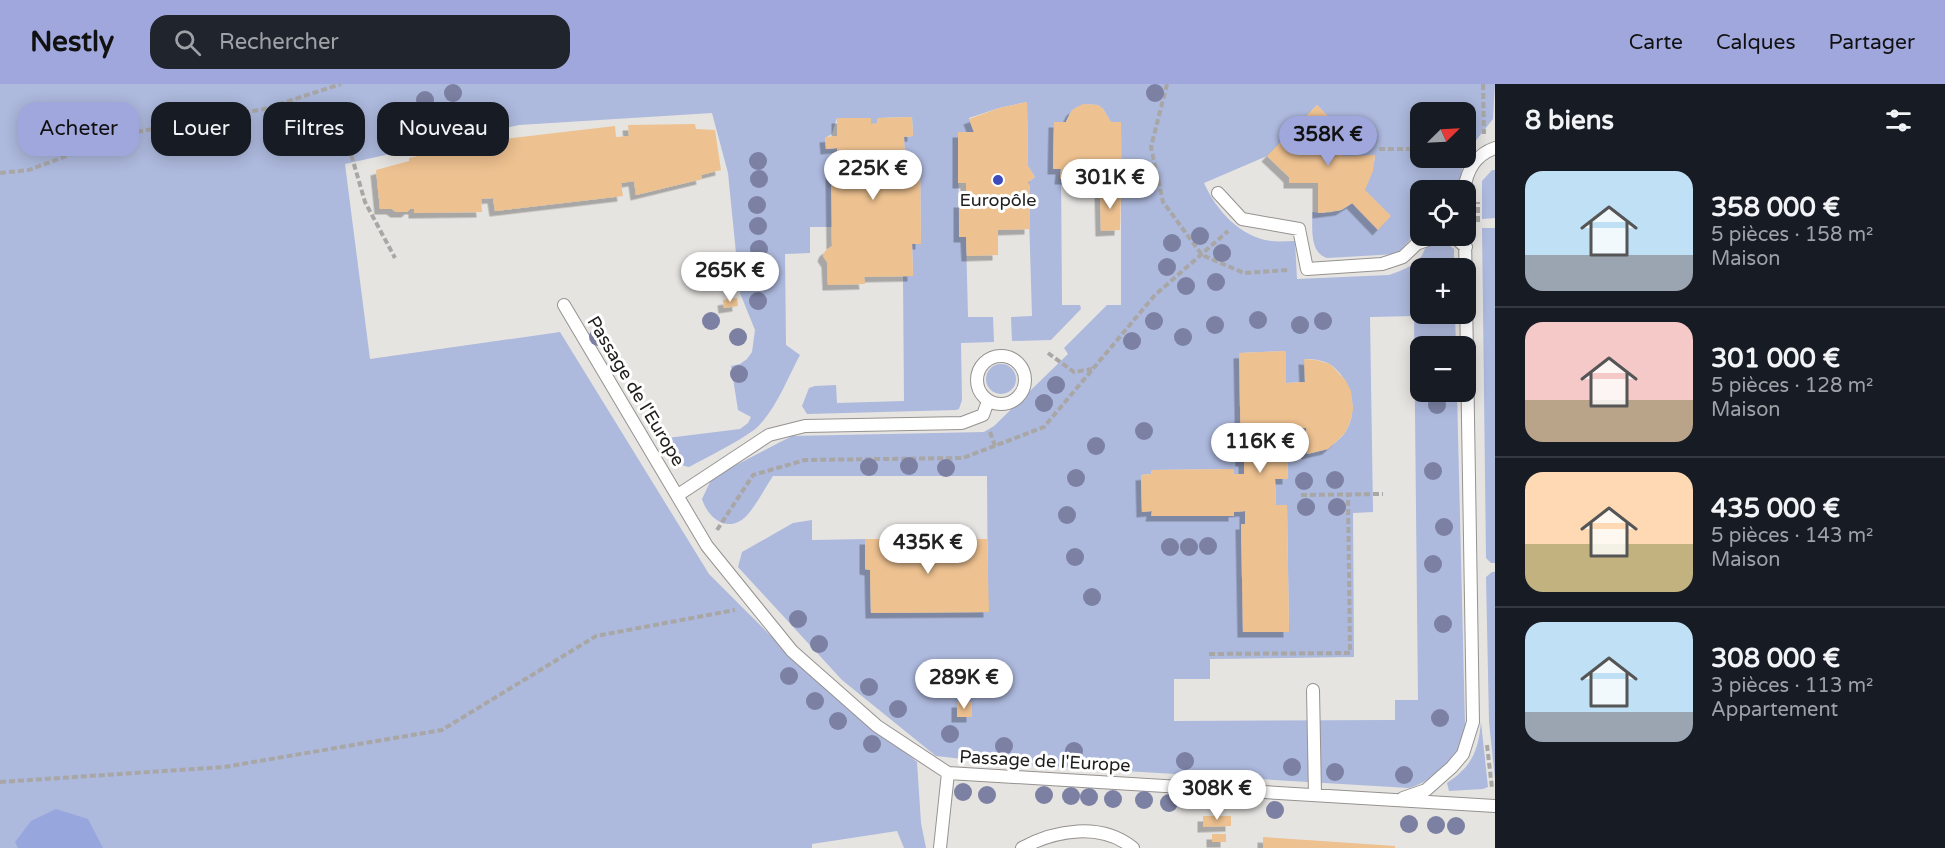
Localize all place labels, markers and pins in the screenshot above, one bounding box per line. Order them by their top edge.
pin: 358K € [1279,116,1377,167]
pin: 225K € [824,150,922,201]
pin: 301K € [1061,159,1159,210]
marker: Europôle [991,173,1005,187]
place label: Europôle [960,189,1036,211]
pin: 265K € [681,252,779,303]
pin: 116K € [1211,423,1309,474]
pin: 435K € [879,524,977,575]
pin: 289K € [915,659,1013,710]
pin: 308K € [1168,770,1266,821]

